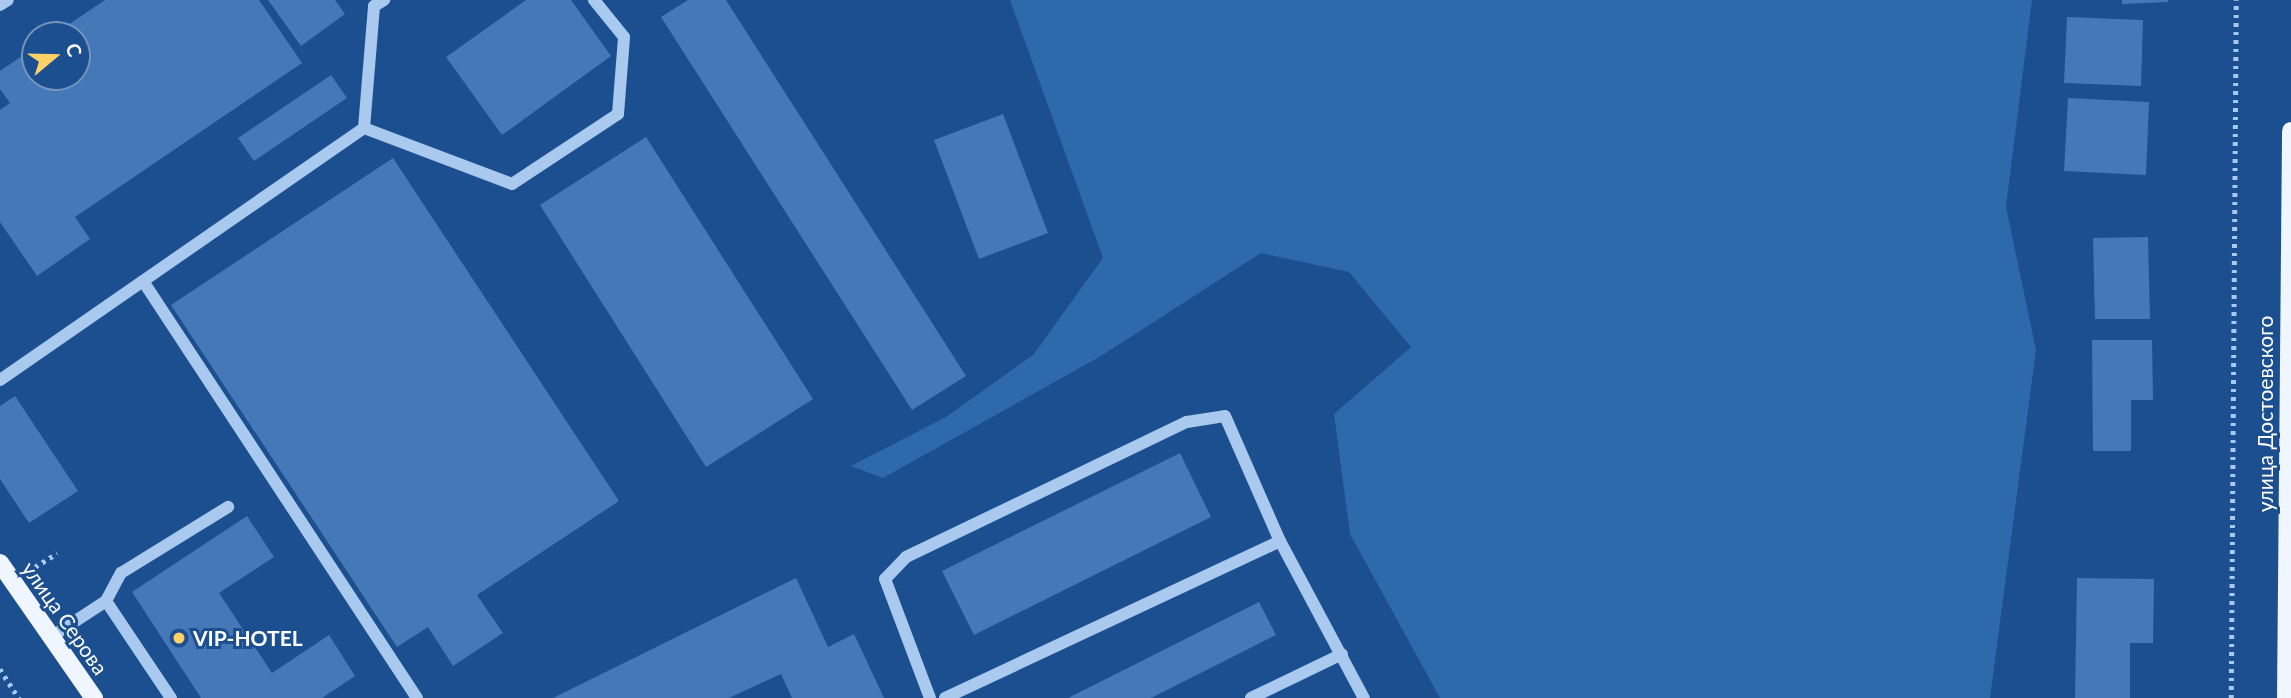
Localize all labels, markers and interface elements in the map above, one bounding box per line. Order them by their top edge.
north arrow [21,21,91,91]
text: С [62,40,87,59]
street label: улица Достоевского [2252,316,2278,512]
street label: улица Серова [17,557,113,679]
place label: VIP-HOTEL [193,625,303,651]
marker: VIP-HOTEL [171,630,187,646]

